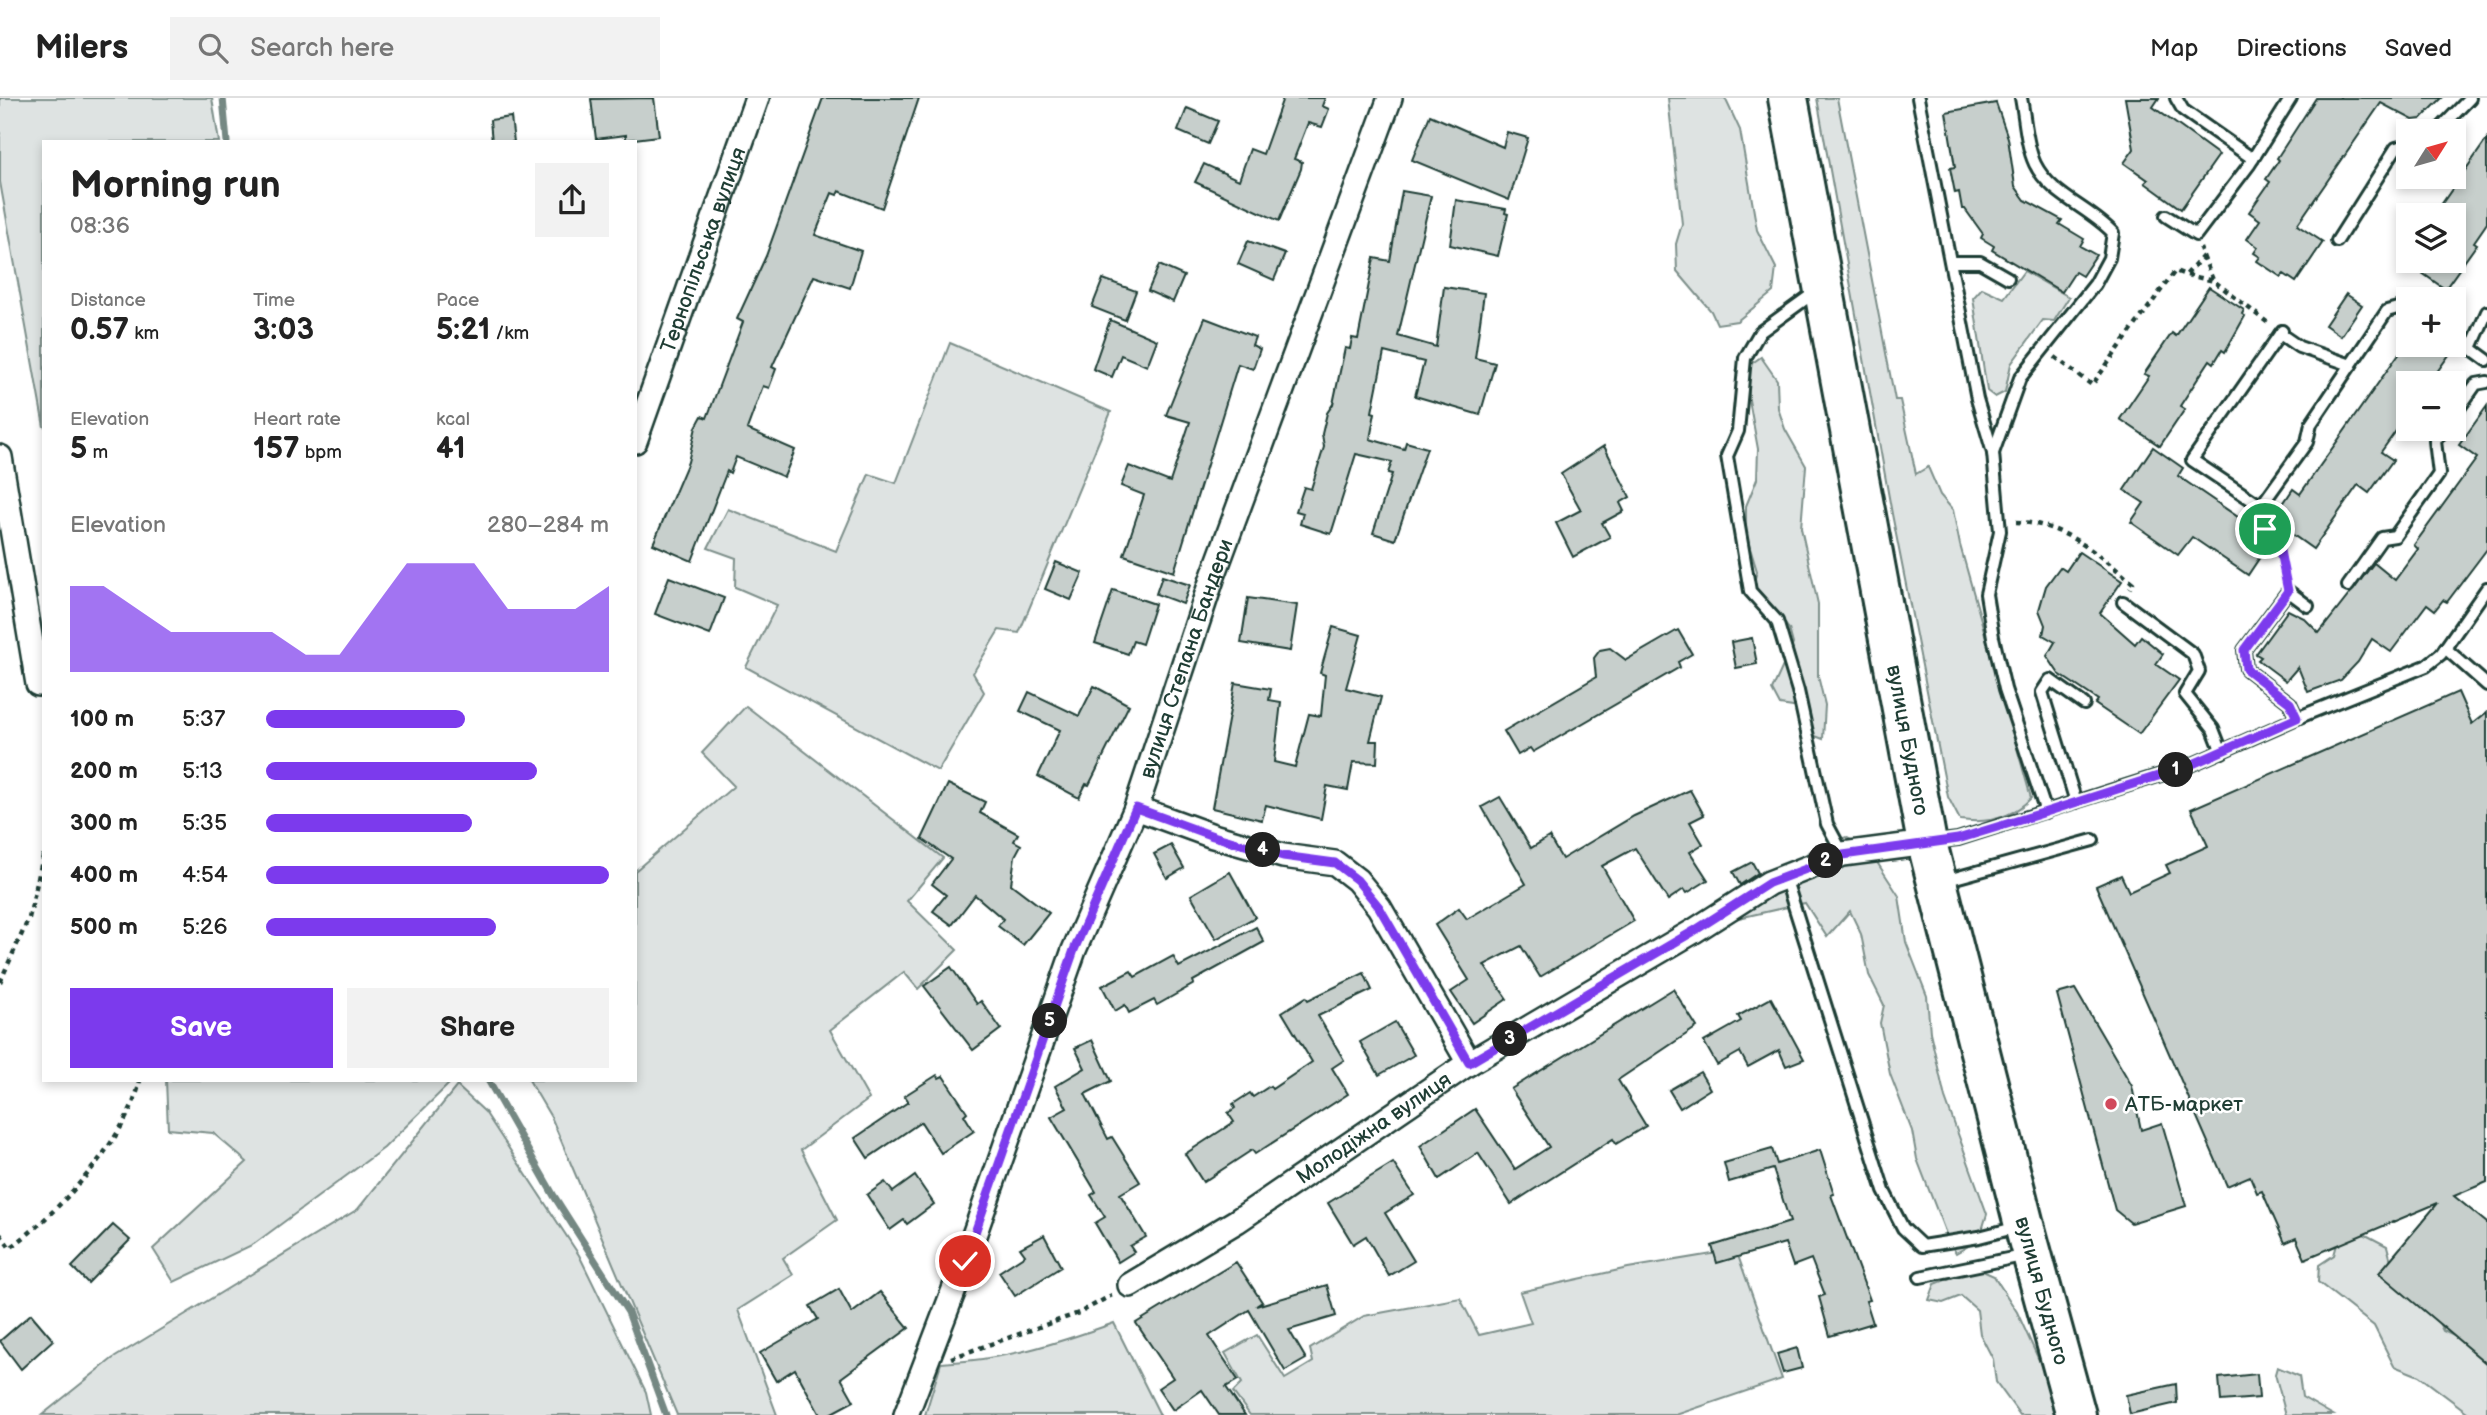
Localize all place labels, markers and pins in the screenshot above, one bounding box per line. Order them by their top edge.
pin [2235,499,2295,559]
pin: 1 [2158,752,2194,788]
pin: 4 [1246,832,1280,868]
pin: 2 [1808,844,1843,878]
pin: 5 [1032,1004,1068,1038]
pin: 3 [1492,1021,1528,1056]
place label: АТБ-маркет [2124,1092,2243,1117]
marker: АТБ-маркет [2103,1096,2119,1112]
pin [935,1231,995,1291]

